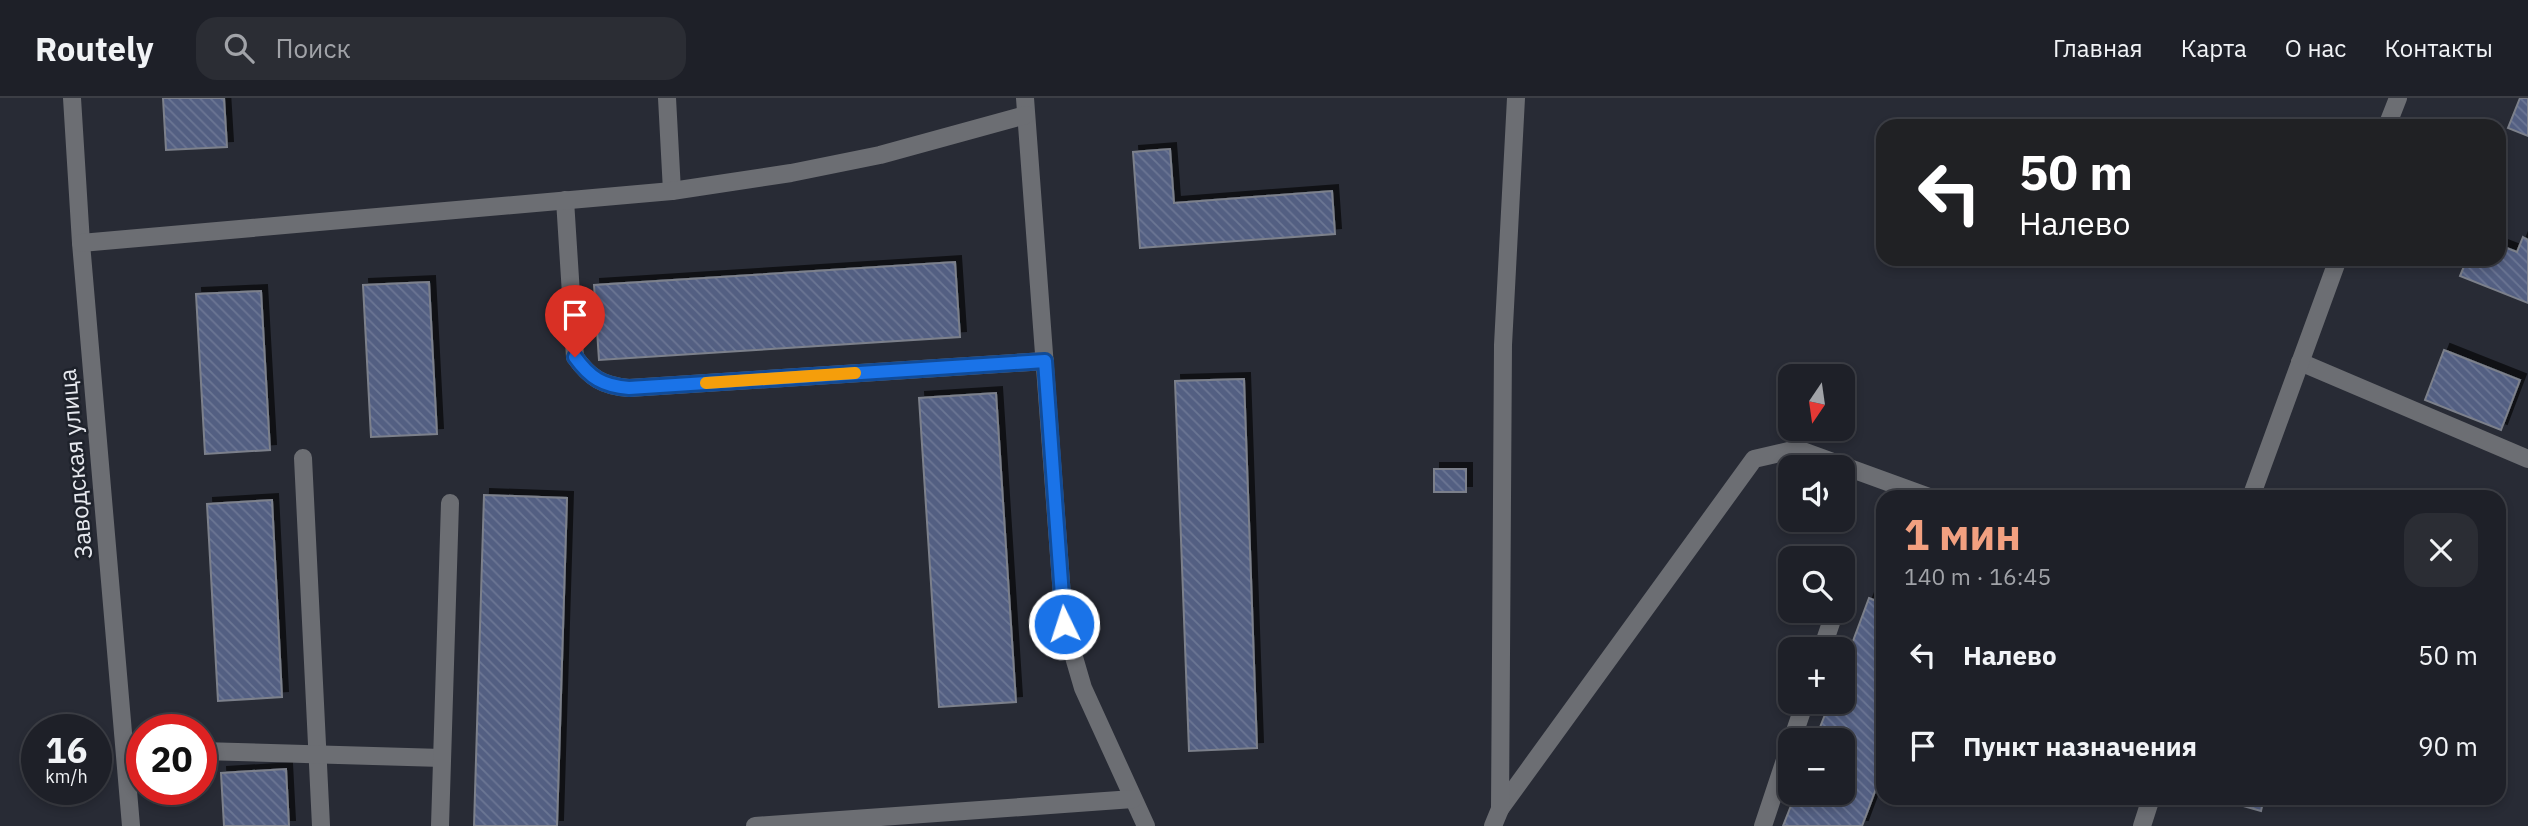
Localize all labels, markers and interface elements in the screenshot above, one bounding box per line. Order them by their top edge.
search box [196,17,686,80]
text: Routely [35,27,154,70]
icon: search [220,29,258,67]
text: Поиск [276,31,351,65]
text: Главная [2053,32,2143,64]
text: Карта [2181,32,2247,64]
text: О нас [2285,32,2346,64]
text: Контакты [2384,32,2493,64]
text: 50 m [2019,140,2133,203]
icon: left [1904,147,1995,238]
text: Налево [2019,202,2130,244]
pin [545,285,605,357]
icon: arrive [556,296,594,334]
north arrow [1778,364,1855,441]
map controls [1778,364,1855,805]
street label: Заводская улица [51,367,99,561]
button: sound [1778,455,1855,532]
text: 1 мин [1904,507,2021,562]
button: close [2404,513,2478,587]
button: search [1778,546,1855,623]
text: 140 m · 16:45 [1904,561,2051,591]
position arrow [1027,587,1101,661]
icon: left [1904,636,1942,674]
button: + [1778,637,1855,714]
text: Налево [1963,638,2057,672]
text: 50 m [2418,638,2478,672]
speed limit sign: 20 [126,714,217,805]
text: 16 [45,727,88,773]
icon: arrive [1904,727,1942,765]
button: − [1778,728,1855,805]
text: Пункт назначения [1963,729,2197,763]
text: 90 m [2418,729,2478,763]
text: km/h [45,765,88,788]

